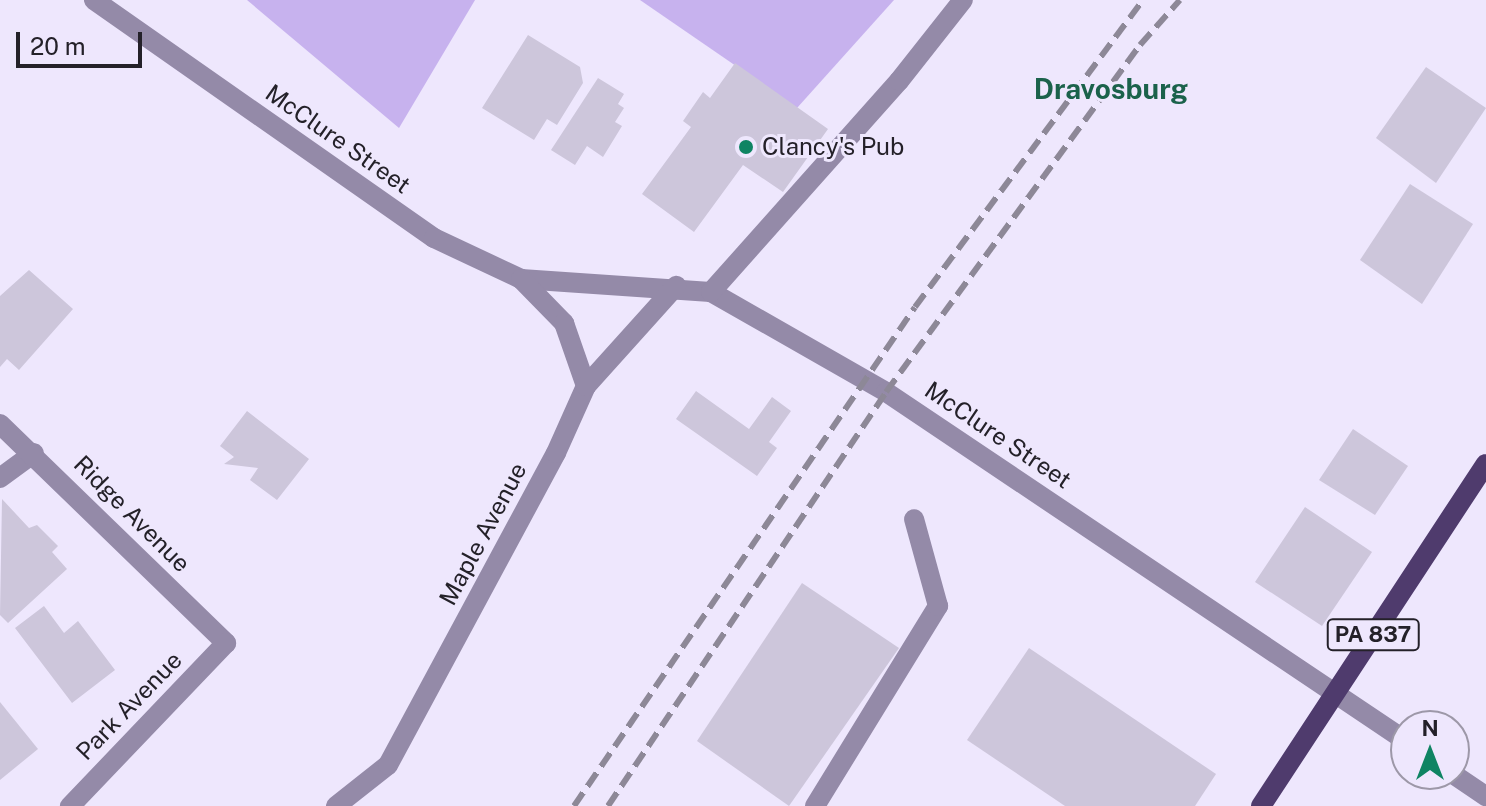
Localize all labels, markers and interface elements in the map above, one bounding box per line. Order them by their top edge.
scale bar [20,16,146,66]
text: 20 m [30,32,86,60]
district label: Dravosburg [1034,72,1188,106]
street label: McClure Street [260,78,416,200]
place label: Clancy's Pub [762,133,904,161]
marker: Clancy's Pub [737,138,755,156]
street label: McClure Street [919,375,1077,495]
street label: Ridge Avenue [68,450,196,578]
street label: Maple Avenue [433,458,533,610]
road number: PA 837 [1325,617,1421,653]
street label: Park Avenue [70,646,188,766]
north arrow [1390,710,1470,790]
text: N [1421,715,1439,741]

